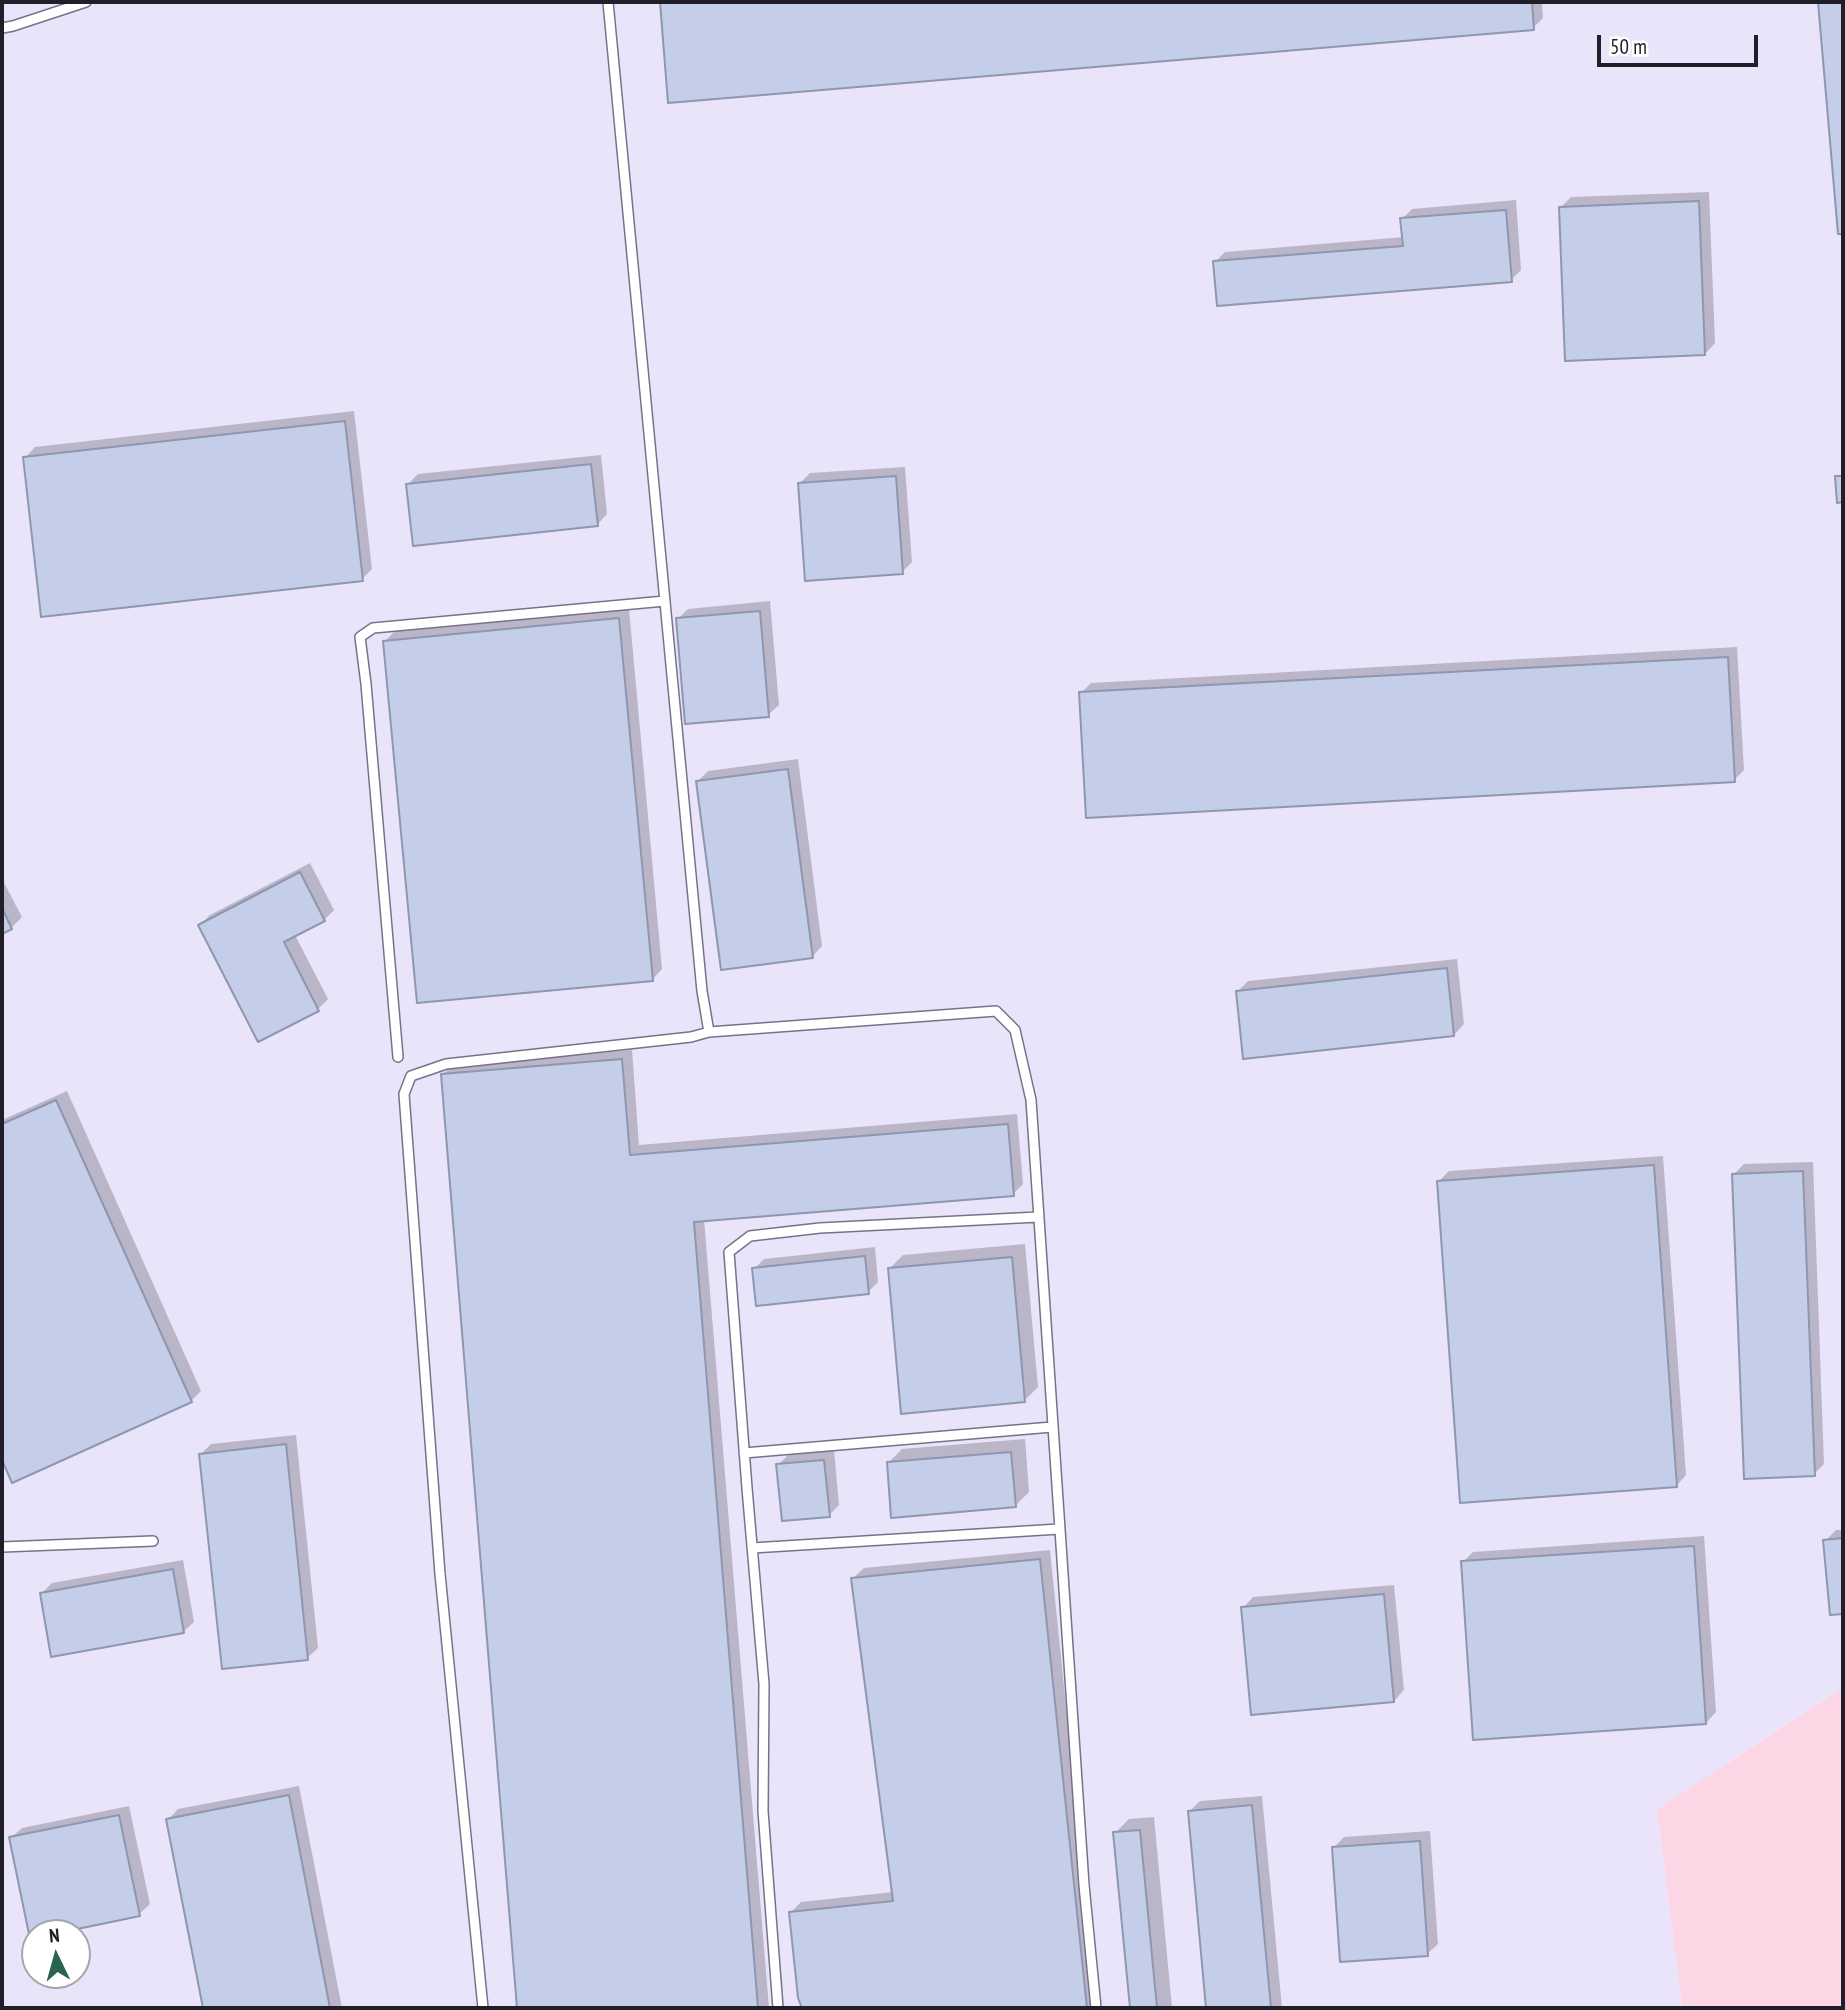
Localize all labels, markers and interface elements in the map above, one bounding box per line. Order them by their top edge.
scale bar [1600,21,1761,65]
text: 50 m [1610,33,1647,60]
north arrow [21,1919,91,1989]
text: N [48,1923,60,1947]

